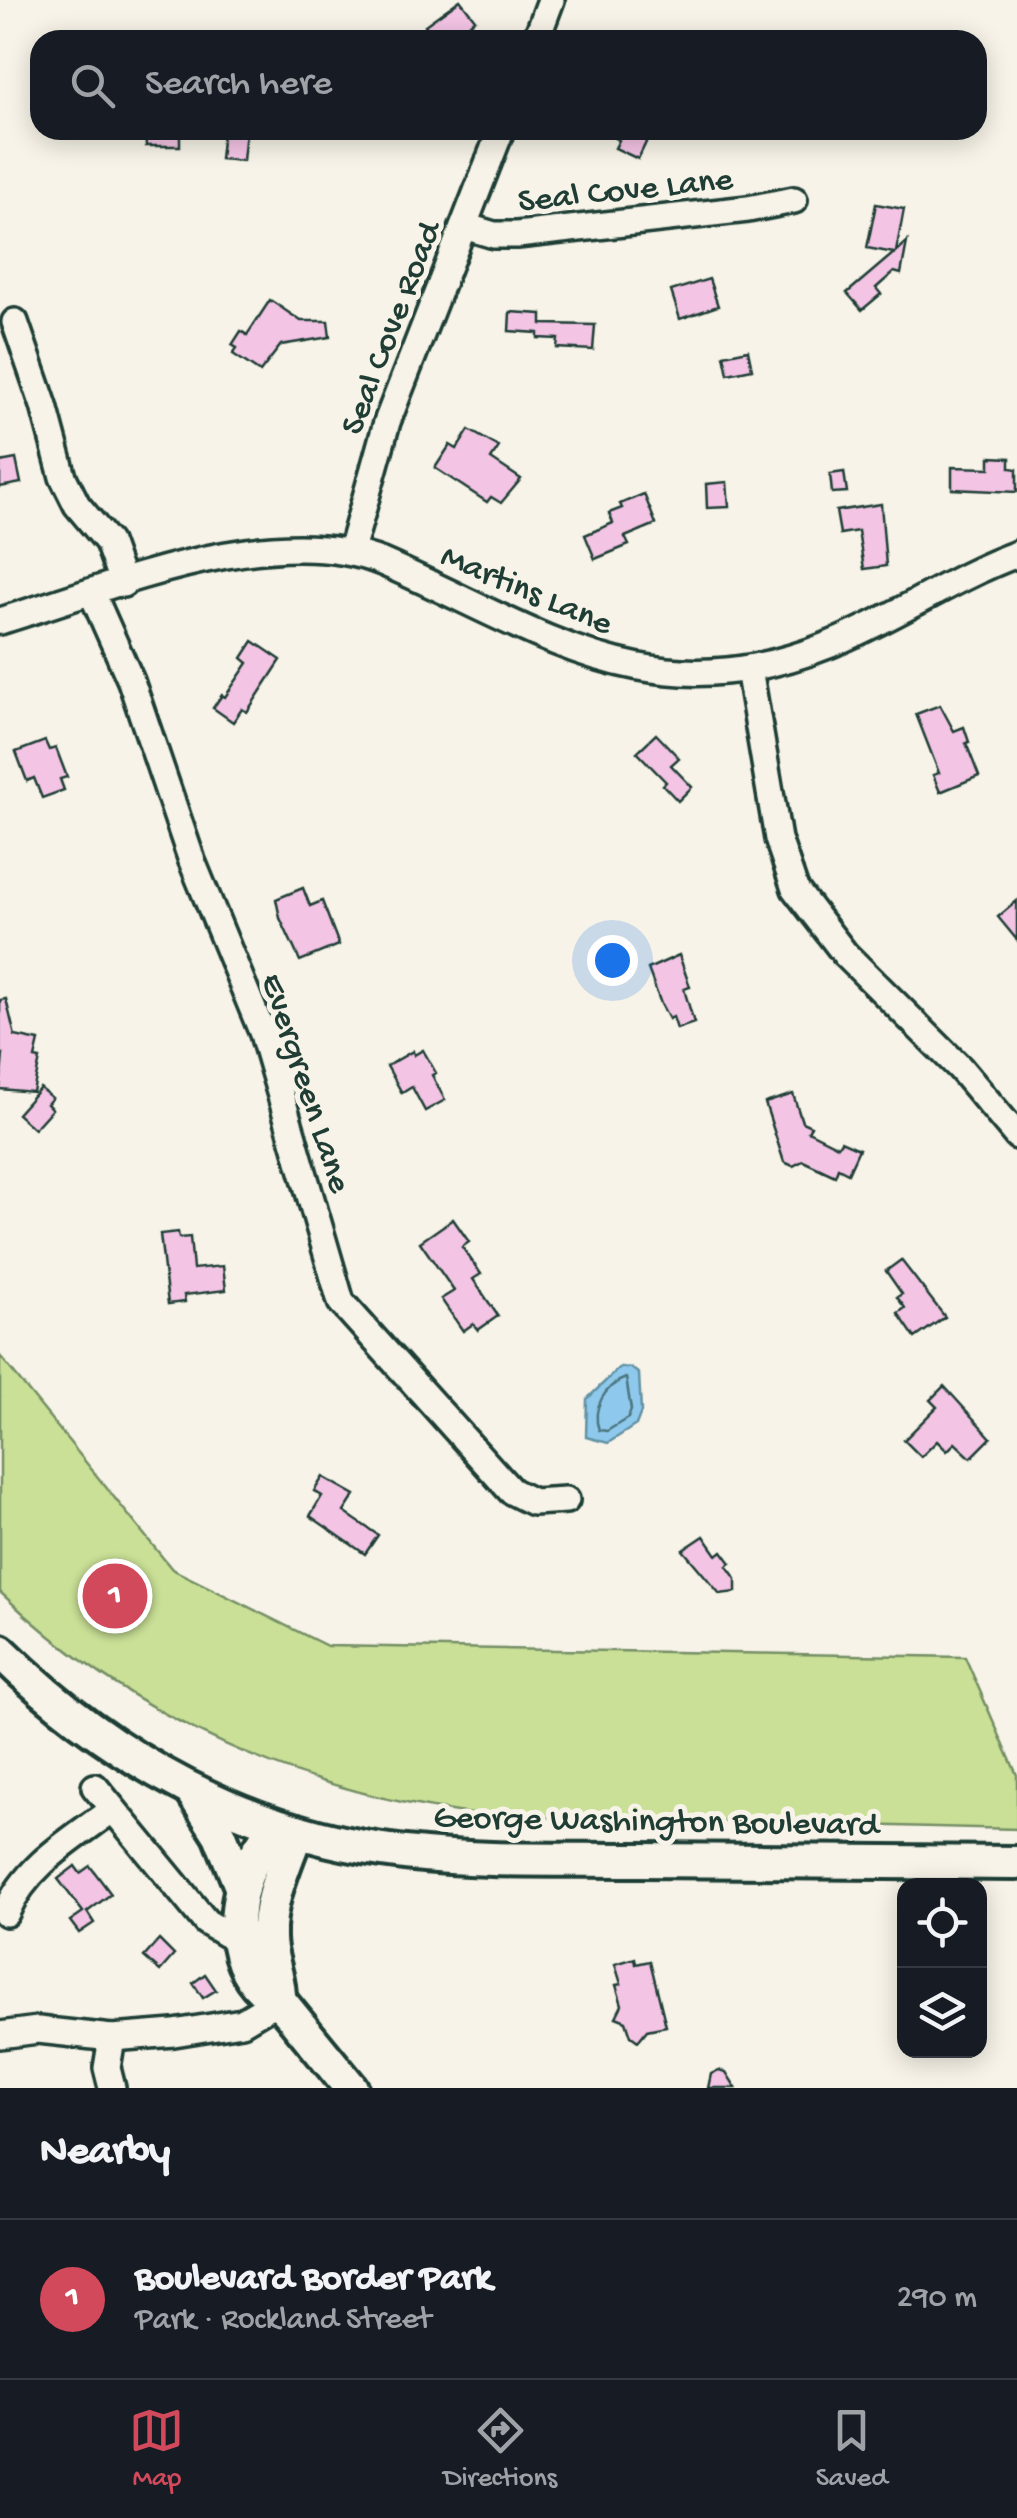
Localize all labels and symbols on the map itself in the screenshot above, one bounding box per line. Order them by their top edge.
street label: Seal Cove Lane [516,161,736,224]
street label: Seal Cove Road [334,214,453,441]
street label: Martins Lane [434,537,619,647]
your location [587,935,638,986]
street label: Evergreen Lane [249,969,359,1199]
pin: 1 [82,1558,148,1634]
street label: George Washington Boulevard [433,1799,881,1848]

